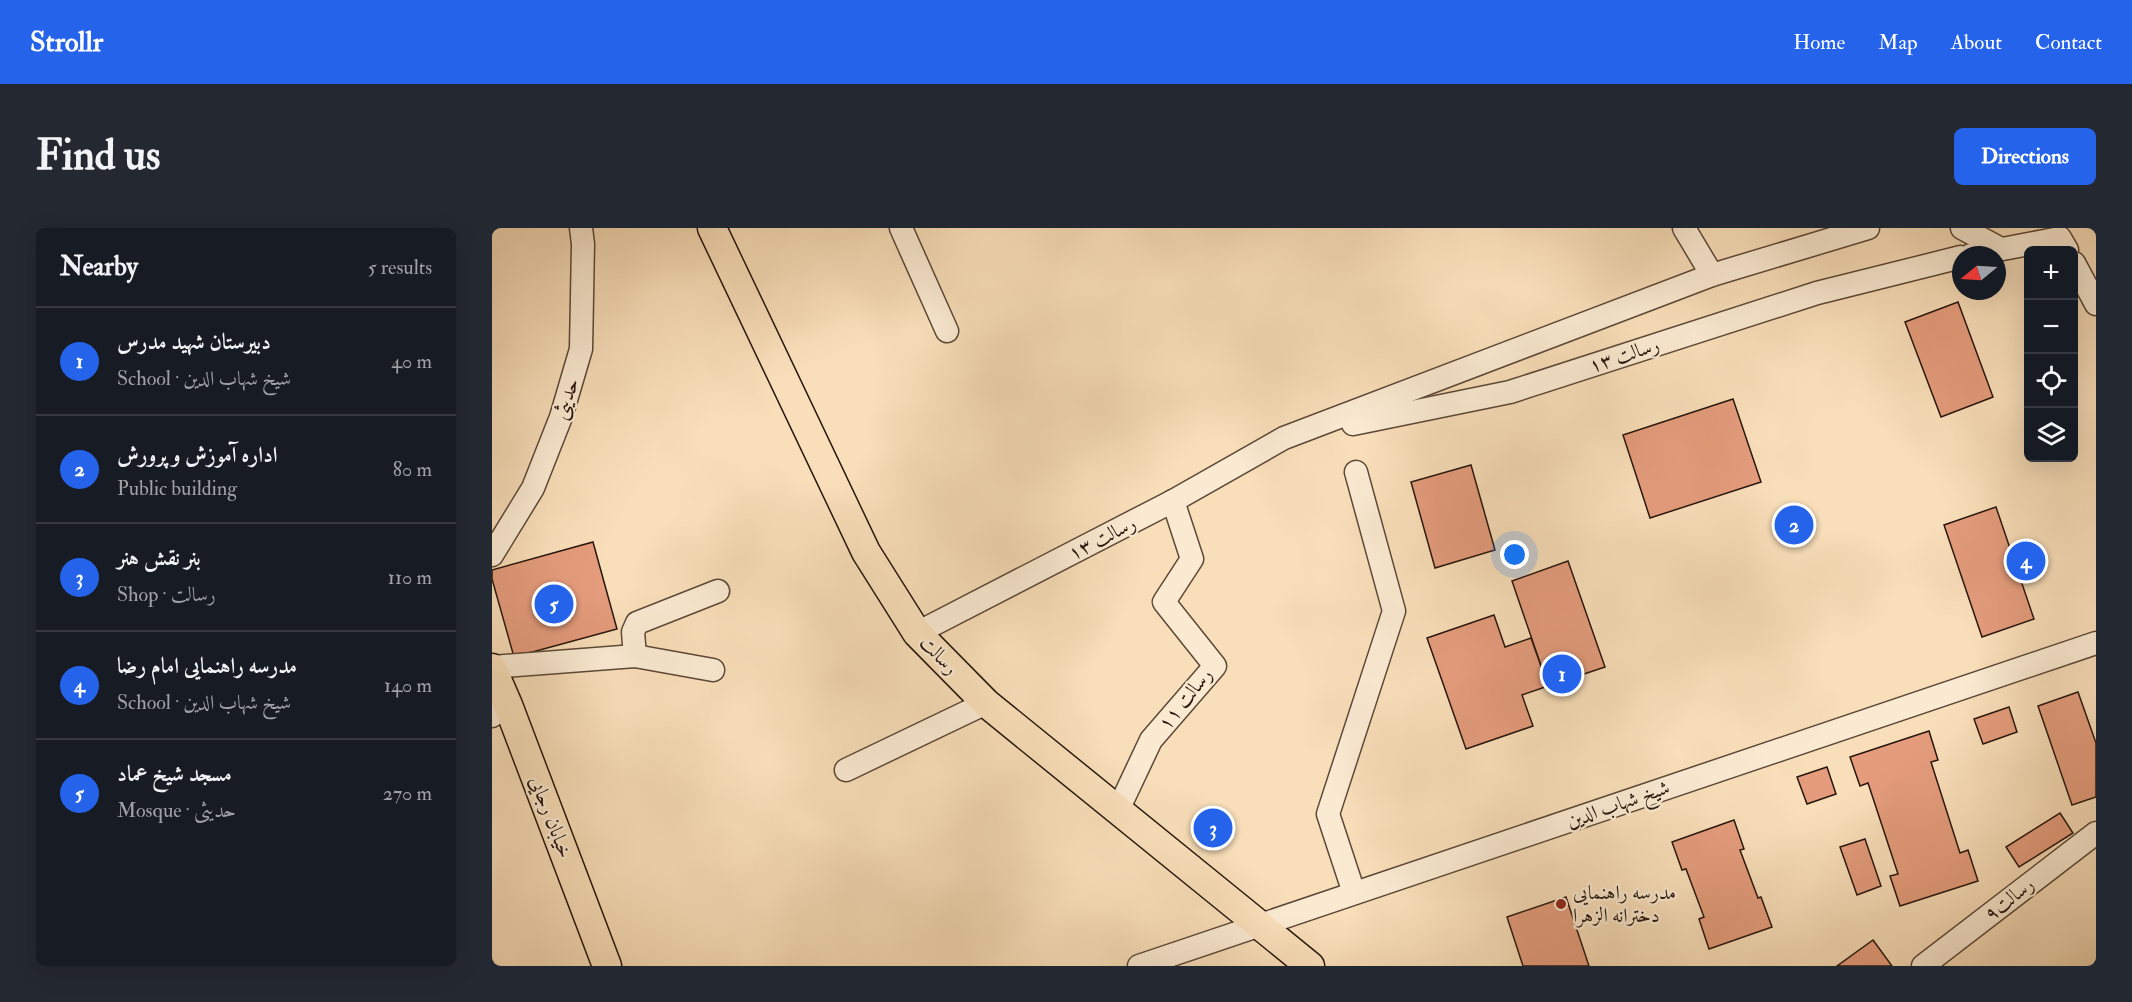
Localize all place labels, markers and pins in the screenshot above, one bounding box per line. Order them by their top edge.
pin: 2 [1774,502,1814,548]
pin: 4 [2006,538,2045,584]
pin: 5 [534,582,574,626]
pin: 1 [1542,652,1582,696]
pin: 3 [1194,806,1232,850]
place label: مدرسه راهنمایی دخترانه الزهرا [1573,880,1676,928]
marker: مدرسه راهنمایی دخترانه الزهرا [1554,897,1568,911]

